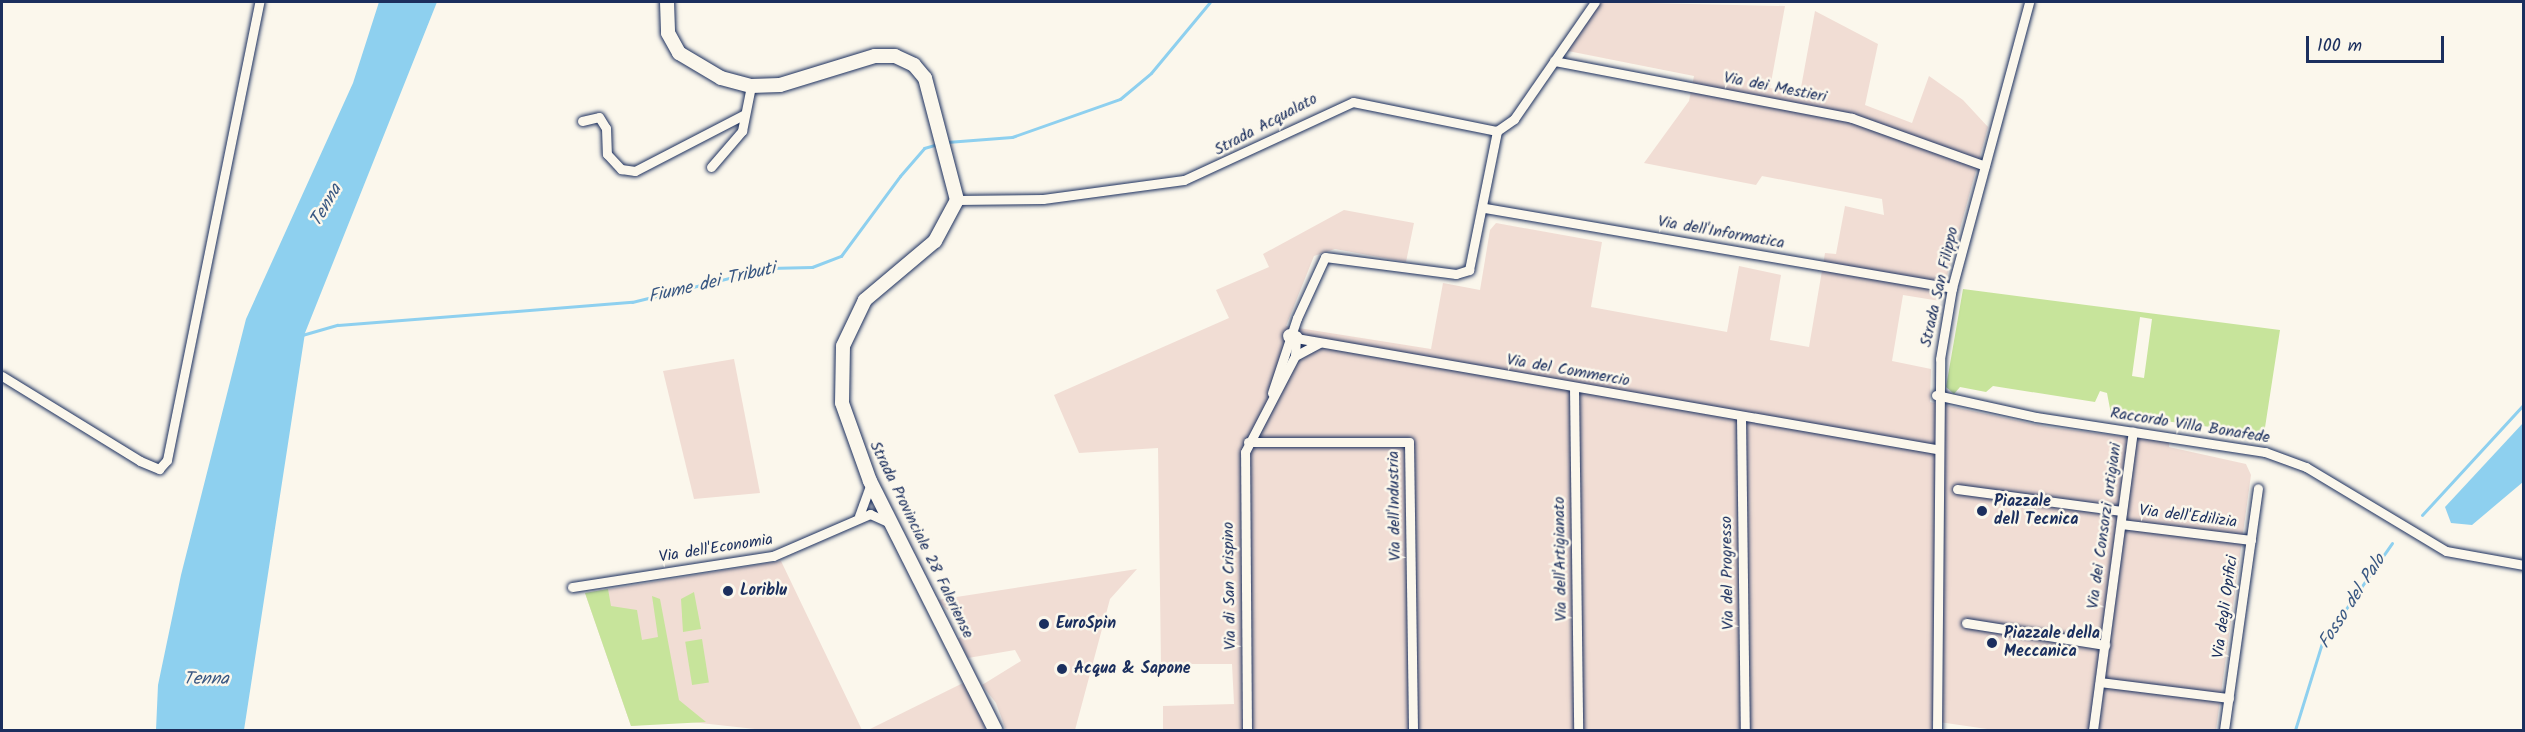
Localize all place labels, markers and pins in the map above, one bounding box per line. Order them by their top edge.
place label: Piazzale dell Tecnica [1994,492,2078,530]
marker: Piazzale dell Tecnica [1975,504,1989,518]
place label: Loriblu [740,581,787,601]
marker: Loriblu [721,584,735,598]
place label: EuroSpin [1056,614,1116,634]
marker: EuroSpin [1037,617,1051,631]
place label: Piazzale della Meccanica [2004,624,2100,662]
marker: Piazzale della Meccanica [1985,636,1999,650]
place label: Acqua & Sapone [1074,659,1191,679]
marker: Acqua & Sapone [1055,662,1069,676]

